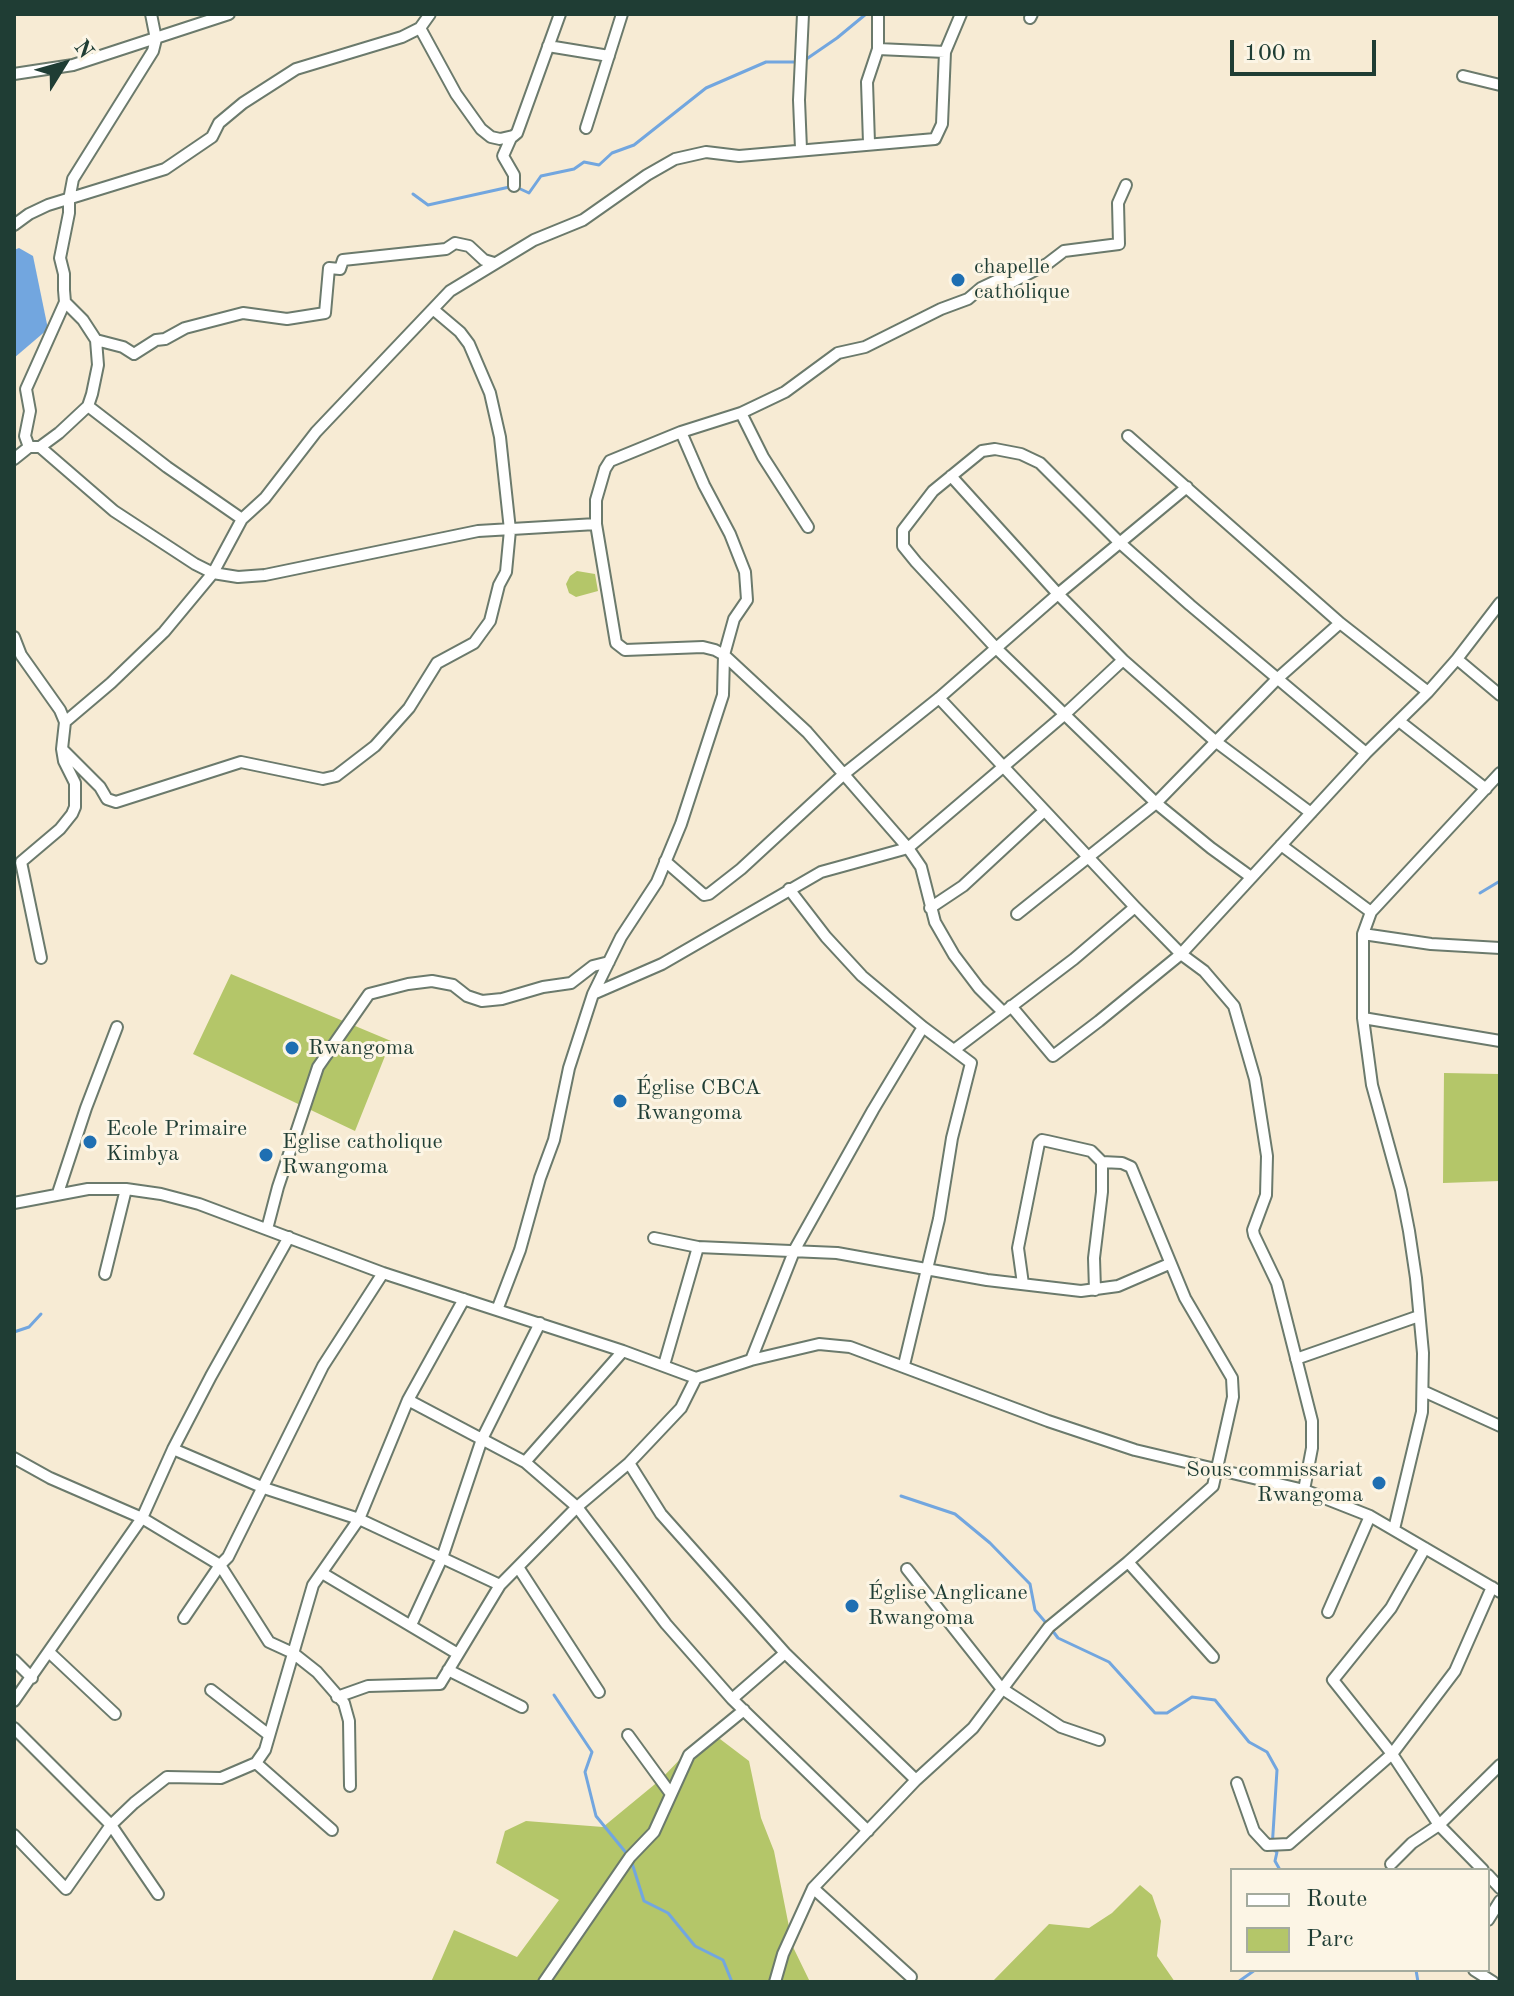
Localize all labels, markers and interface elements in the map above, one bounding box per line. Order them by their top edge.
north arrow [24,24,104,104]
scale bar [1234,24,1380,74]
text: N [69,36,97,63]
text: 100 m [1244,42,1312,66]
place label: chapelle catholique [974,254,1070,306]
marker: chapelle catholique [949,271,967,289]
place label: Rwangoma [308,1035,414,1061]
marker: Rwangoma [283,1039,301,1057]
place label: Église CBCA Rwangoma [636,1075,761,1126]
marker: Église CBCA Rwangoma [611,1092,629,1110]
place label: Ecole Primaire Kimbya [106,1116,247,1168]
place label: Eglise catholique Rwangoma [282,1129,443,1180]
marker: Ecole Primaire Kimbya [81,1133,99,1151]
marker: Eglise catholique Rwangoma [257,1146,275,1164]
place label: Sous commissariat Rwangoma [1186,1457,1363,1508]
marker: Sous commissariat Rwangoma [1370,1474,1388,1492]
place label: Église Anglicane Rwangoma [868,1580,1028,1632]
marker: Église Anglicane Rwangoma [843,1597,861,1615]
legend [1230,1868,1490,1972]
text: Route [1306,1888,1367,1912]
text: Parc [1306,1928,1353,1952]

